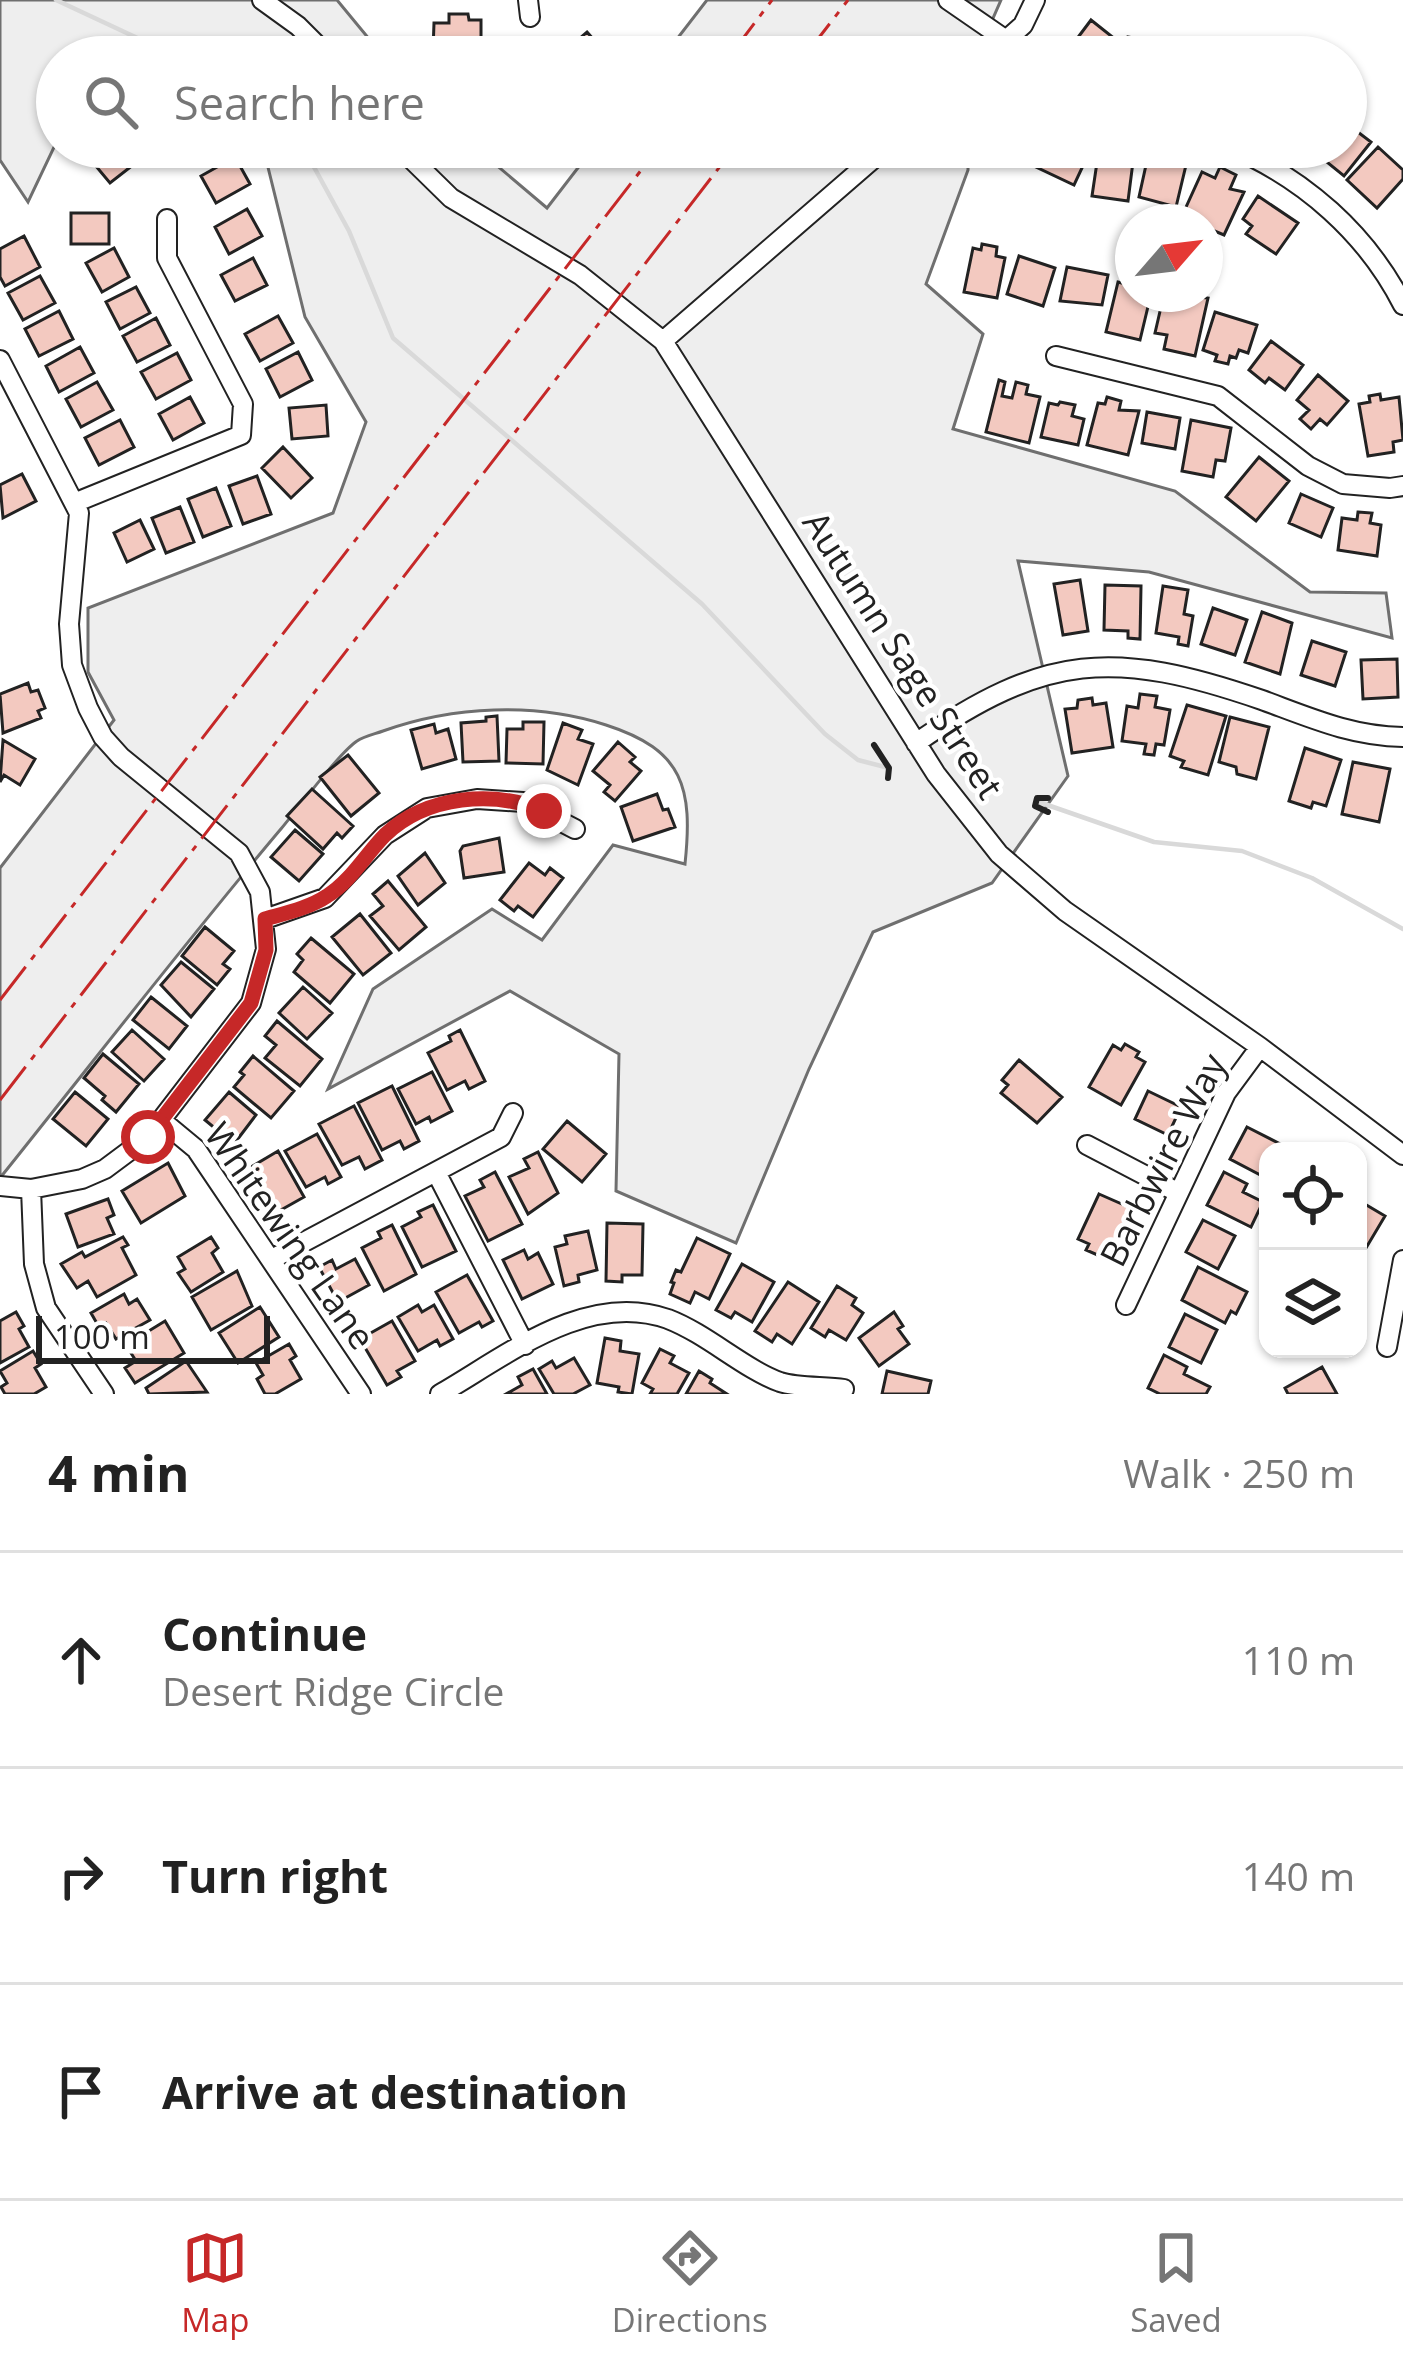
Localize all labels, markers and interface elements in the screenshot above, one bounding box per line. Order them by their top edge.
search box [36,36,1367,168]
icon: search [78,69,144,135]
text: Search here [174,72,425,133]
north arrow [1115,204,1223,312]
street label: Autumn Sage Street [792,501,1015,808]
route end [517,784,571,838]
street label: Barbwire Way [1088,1044,1238,1274]
route start [121,1110,175,1164]
street label: Whitewing Lane [194,1113,387,1359]
map controls [1259,1142,1367,1358]
button: locate [1259,1142,1367,1250]
button: layers [1259,1250,1367,1358]
scale bar [36,1310,270,1363]
text: 100 m [54,1314,150,1359]
text: 4 min [48,1437,190,1507]
text: Walk · 250 m [1123,1446,1355,1499]
text: Continue [162,1603,367,1664]
icon: ahead [48,1627,114,1693]
text: 110 m [1242,1633,1355,1686]
text: Desert Ridge Circle [162,1664,504,1717]
icon: right [48,1843,114,1909]
text: Turn right [162,1845,388,1906]
text: 140 m [1242,1849,1355,1902]
icon: arrive [48,2059,114,2125]
text: Arrive at destination [162,2061,628,2122]
tab: Map [181,2225,249,2342]
tab: Directions [612,2225,768,2342]
tab: Saved [1130,2225,1222,2342]

